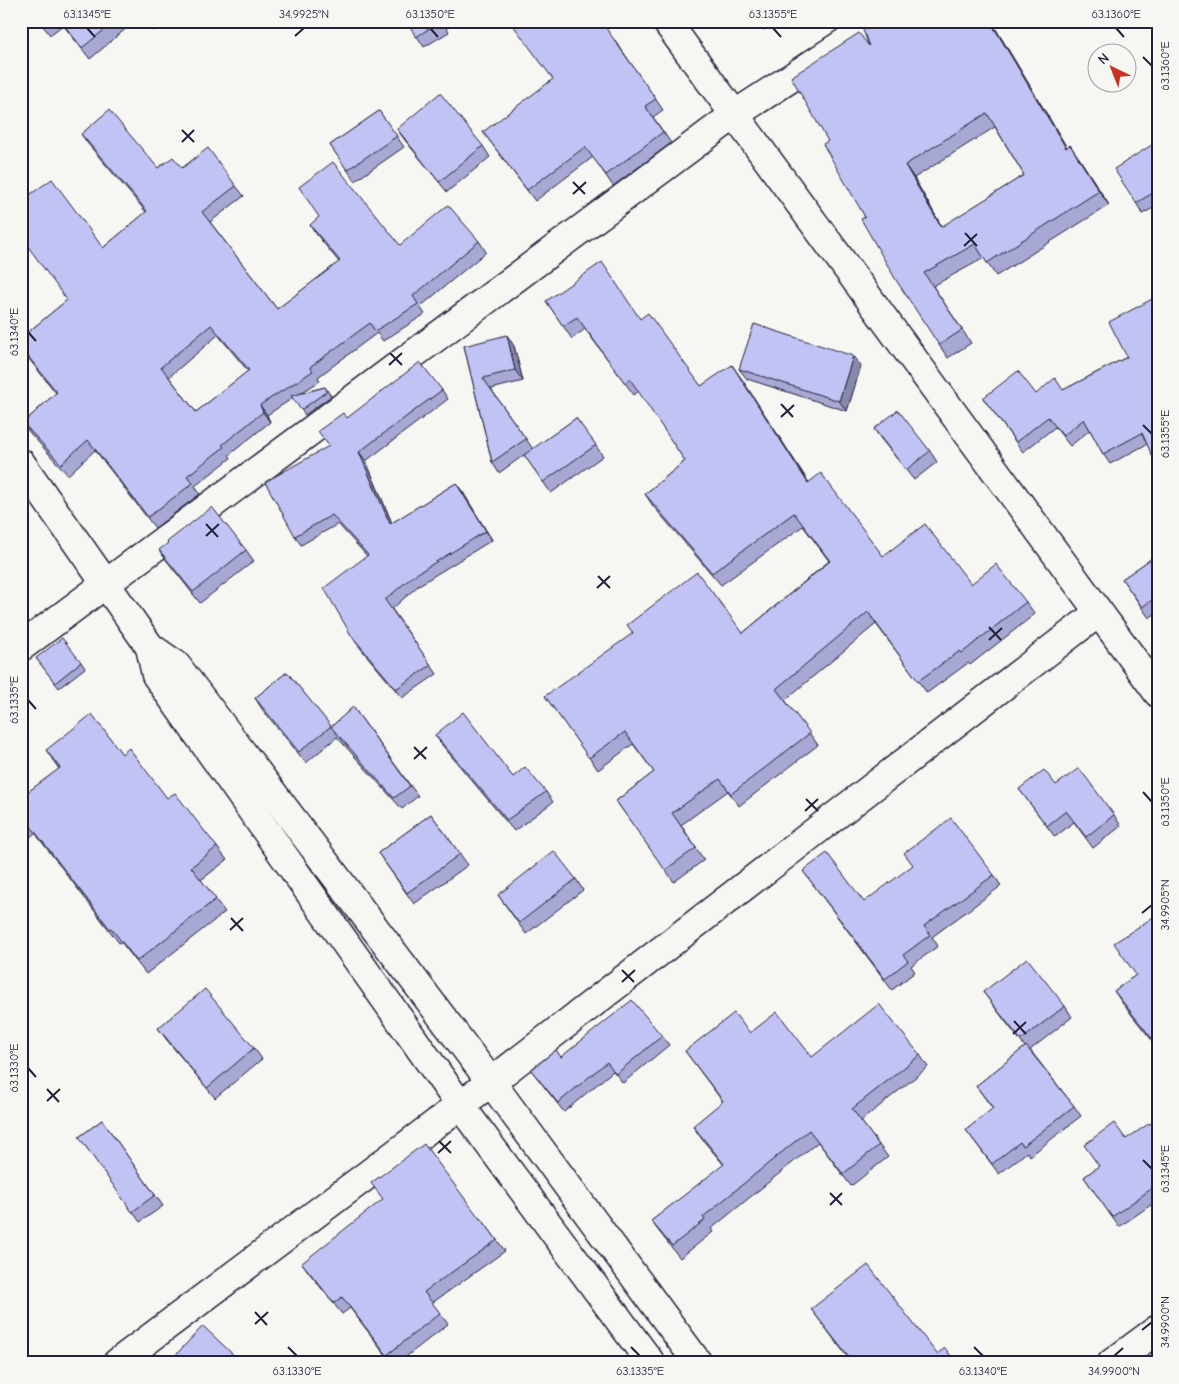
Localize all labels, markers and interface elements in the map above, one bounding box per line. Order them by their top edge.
text: 63.1345°E [63,7,111,21]
text: 34.9925°N [279,7,329,21]
text: 63.1350°E [405,7,455,21]
text: 63.1355°E [749,7,797,21]
text: 63.1360°E [1091,7,1141,21]
text: 63.1360°E [1158,41,1172,91]
north arrow [1086,42,1136,92]
text: N [1094,50,1113,68]
text: 63.1340°E [7,308,21,356]
text: 63.1355°E [1158,410,1172,458]
text: 63.1335°E [7,676,21,724]
text: 63.1350°E [1158,777,1172,827]
text: 34.9905°N [1158,879,1172,931]
text: 63.1330°E [7,1044,21,1092]
text: 63.1345°E [1158,1145,1172,1193]
text: 34.9900°N [1158,1296,1172,1348]
text: 63.1330°E [273,1364,321,1378]
text: 63.1335°E [616,1364,664,1378]
text: 63.1340°E [959,1364,1007,1378]
text: 34.9900°N [1088,1364,1140,1378]

